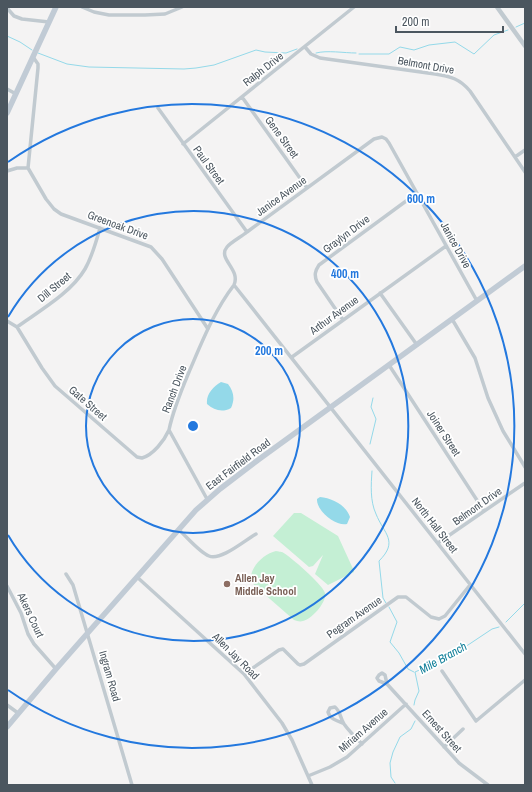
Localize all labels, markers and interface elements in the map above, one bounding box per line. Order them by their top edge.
scale bar [396,8,503,34]
text: 200 m [402,14,429,30]
street label: Ralph Drive [240,49,286,89]
street label: Belmont Drive [397,53,455,77]
street label: Gene Street [262,113,302,161]
street label: Paul Street [190,143,228,188]
street label: Janice Avenue [253,173,309,219]
text: 600 m [407,191,435,207]
street label: Greenoak Drive [86,208,150,242]
street label: Graylyn Drive [320,212,372,256]
street label: Janice Drive [438,219,474,271]
text: 400 m [331,266,359,282]
street label: Dill Street [34,269,74,305]
street label: Arthur Avenue [306,293,361,338]
text: 200 m [255,343,283,359]
street label: Ranch Drive [158,363,190,415]
street label: Gate Street [66,383,110,424]
street label: Joiner Street [424,408,464,459]
centre of rings [186,419,200,433]
street label: East Fairfield Road [203,435,273,493]
street label: Belmont Drive [450,484,504,528]
street label: North Hall Street [409,494,461,556]
place label: Allen Jay Middle School [235,571,296,598]
marker: Allen Jay Middle School [222,579,232,589]
street label: Akers Court [14,590,48,640]
street label: Pegram Avenue [324,593,384,641]
street label: Allen Jay Road [209,629,262,682]
water label: Mile Branch [416,638,470,678]
street label: Ingram Road [96,649,124,703]
street label: Miriam Avenue [336,705,390,755]
street label: Ernest Street [419,707,465,756]

